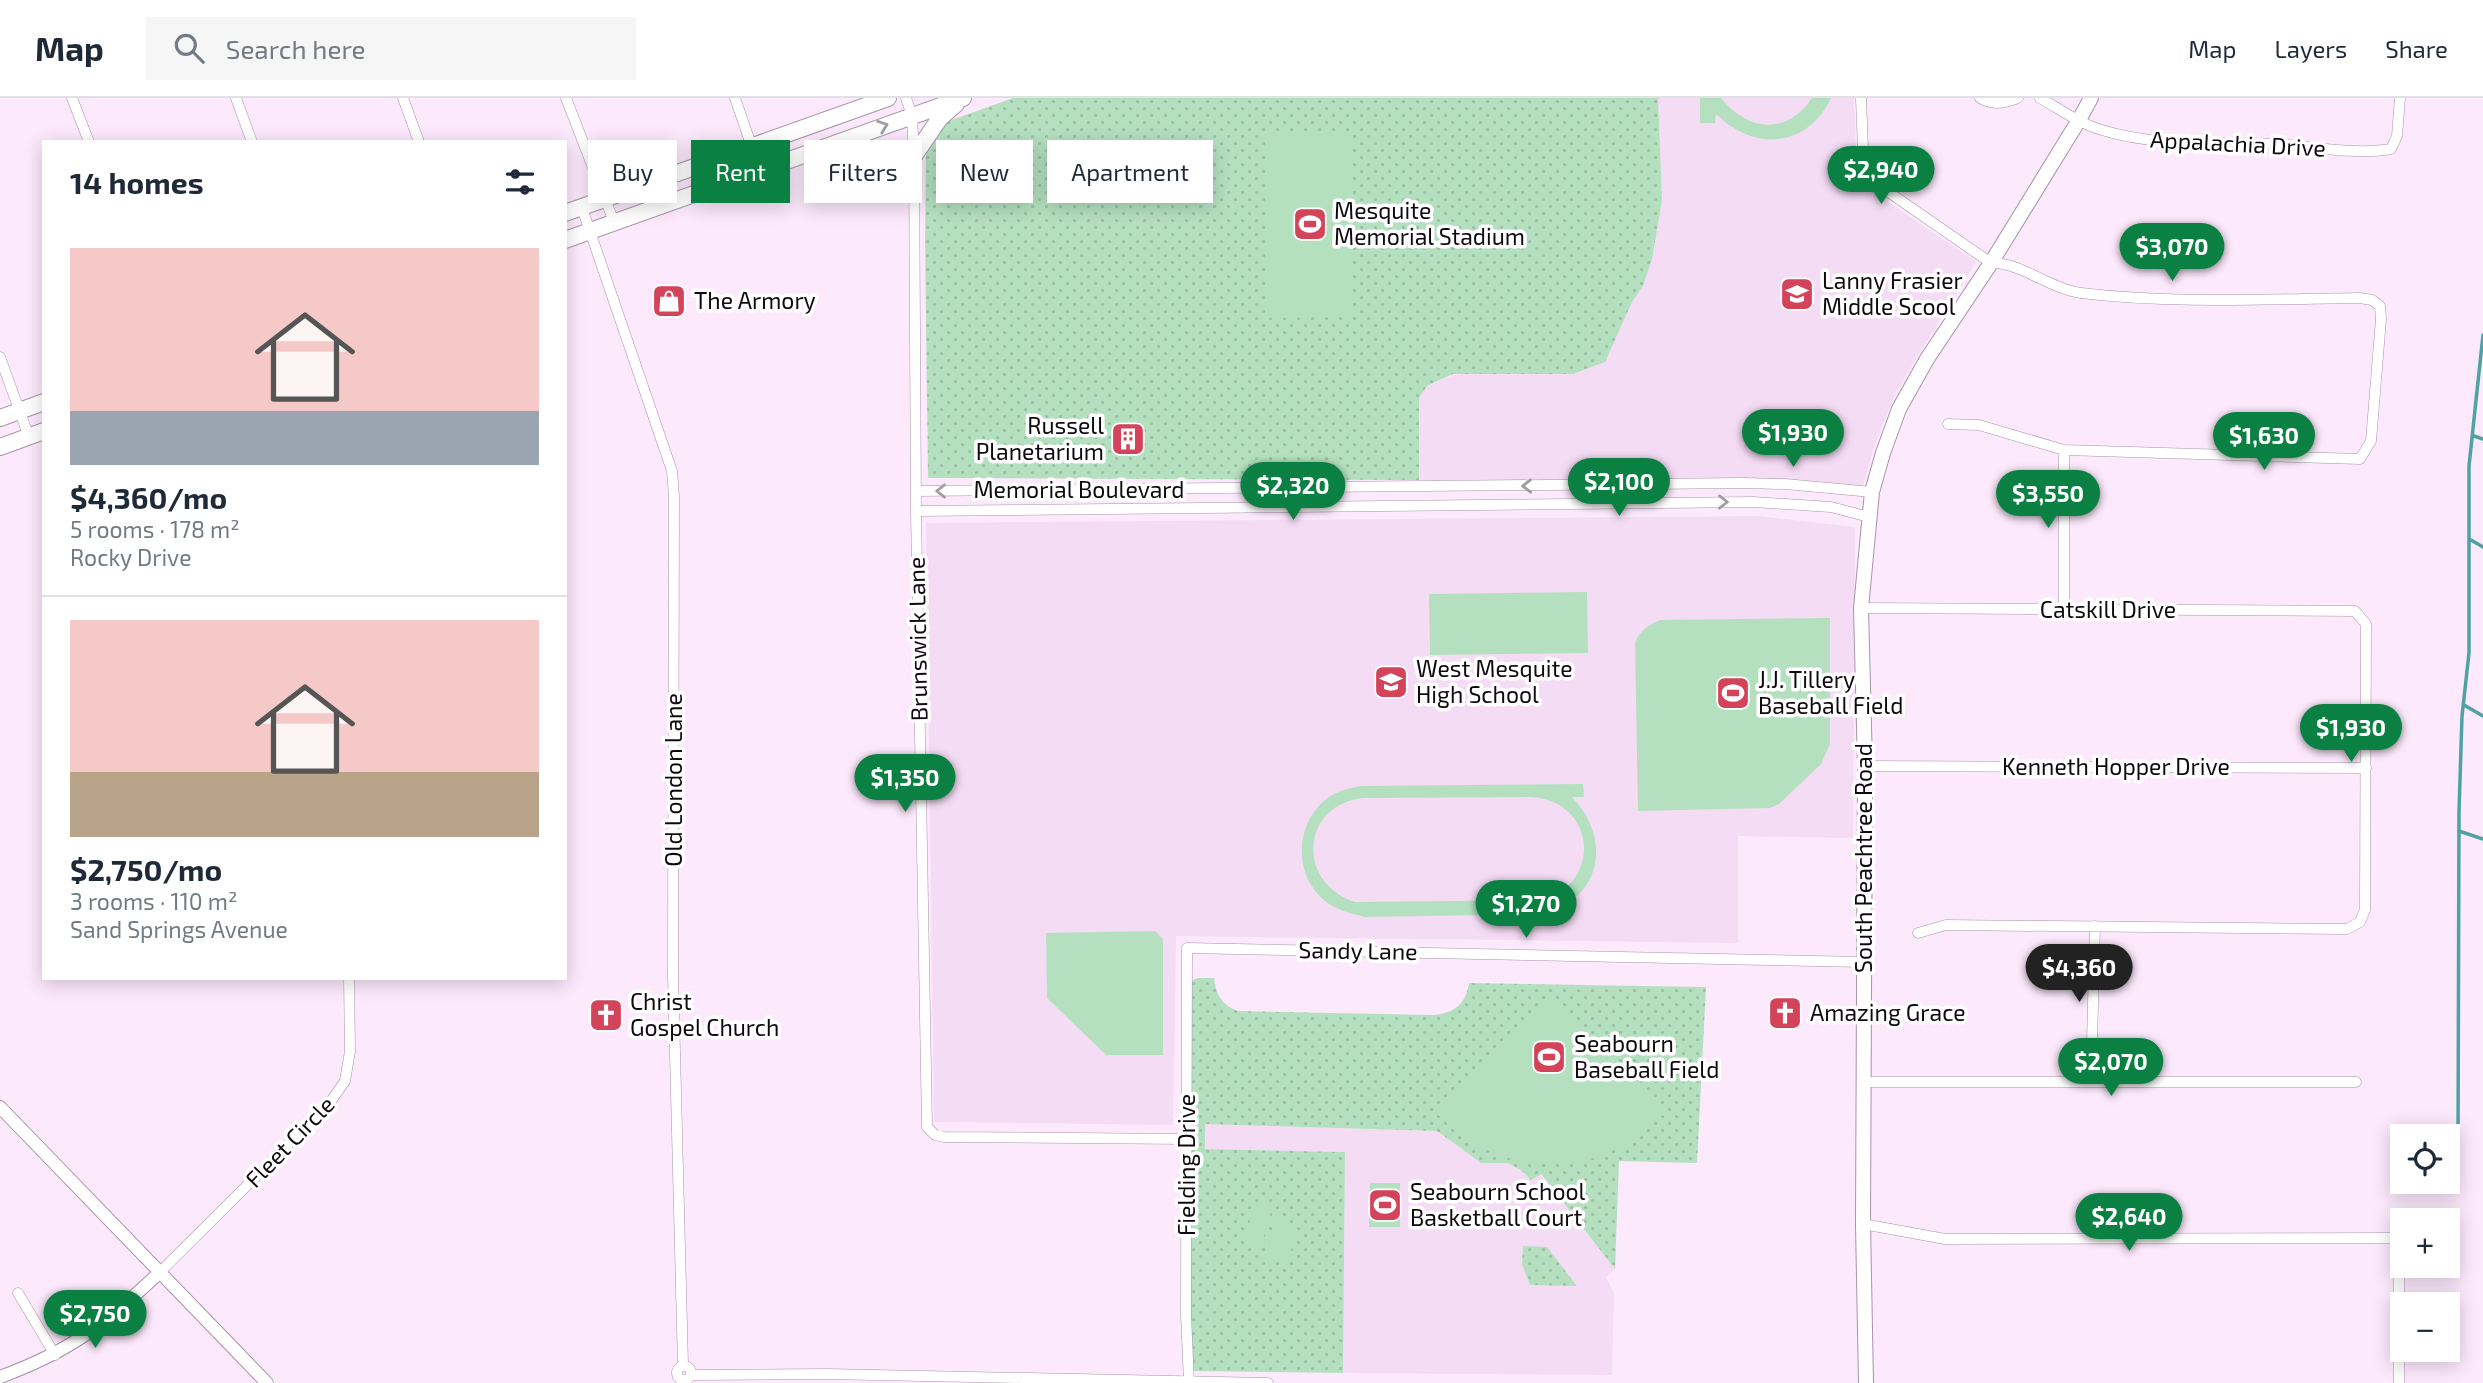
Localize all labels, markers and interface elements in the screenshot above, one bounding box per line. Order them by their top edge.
search box [146,17,636,80]
text: Map [35,28,104,68]
icon: search [170,29,208,67]
text: Search here [226,33,365,64]
text: Map [2188,34,2236,63]
text: Layers [2274,34,2347,63]
text: Share [2385,34,2448,63]
one-way arrow [877,120,889,134]
street label: Appalachia Drive [2150,124,2327,162]
chip: Buy [588,140,677,203]
chip: Rent [691,140,790,203]
chip: Filters [804,140,922,203]
chip: New [936,140,1033,203]
chip: Apartment [1047,140,1213,203]
pin: $2,940 [1824,146,1938,206]
text: $2,940 [1843,155,1919,183]
icon: filters [501,163,539,201]
text: 14 homes [70,164,204,200]
place label: Mesquite Memorial Stadium [1334,196,1525,250]
sports icon: Mesquite Memorial Stadium [1291,205,1329,243]
pin: $3,070 [2115,223,2229,283]
text: $3,070 [2135,232,2209,260]
place label: Lanny Frasier Middle Scool [1822,266,1963,320]
school or university icon: Lanny Frasier Middle Scool [1778,275,1816,313]
shop icon: The Armory [650,282,688,320]
place label: The Armory [694,286,816,314]
icon: home [242,294,368,420]
pin: $1,930 [1736,410,1850,469]
place label: Russell Planetarium [976,411,1104,465]
pin: $1,630 [2207,412,2321,472]
text: $1,930 [1758,418,1828,446]
building icon: Russell Planetarium [1109,420,1147,458]
text: $1,630 [2229,421,2299,449]
pin: $2,100 [1562,458,1676,518]
pin: $2,320 [1236,462,1350,522]
text: $2,100 [1584,467,1654,495]
pin: $3,550 [1991,470,2105,530]
text: $2,320 [1256,471,1330,499]
street label: Memorial Boulevard [973,475,1185,503]
one-way arrow [1522,478,1532,494]
text: $4,360/mo [70,479,227,515]
text: $3,550 [2012,479,2084,507]
one-way arrow [935,483,946,499]
one-way arrow [1718,494,1729,510]
text: 5 rooms · 178 m² [70,515,240,543]
text: Rocky Drive [70,543,192,571]
street label: Brunswick Lane [902,557,932,721]
street label: Catskill Drive [2040,595,2176,623]
place label: West Mesquite High School [1416,654,1573,708]
school or university icon: West Mesquite High School [1372,663,1410,701]
place label: J.J. Tillery Baseball Field [1758,665,1903,719]
icon: home [242,666,368,792]
sports icon: J.J. Tillery Baseball Field [1714,674,1752,712]
street label: Old London Lane [659,693,687,867]
pin: $1,930 [2294,704,2408,764]
text: $1,930 [2316,713,2386,741]
street label: South Peachtree Road [1849,743,1877,973]
street label: Kenneth Hopper Drive [2002,752,2230,780]
pin: $1,350 [848,754,962,814]
text: $1,350 [870,763,940,791]
text: $2,750/mo [70,851,222,887]
pin: $1,270 [1469,880,1583,940]
text: 3 rooms · 110 m² [70,887,237,915]
text: $1,270 [1492,889,1560,917]
text: Sand Springs Avenue [70,915,288,943]
street label: Sandy Lane [1298,935,1418,965]
pin: $4,360 [2022,944,2136,1004]
text: $4,360 [2042,953,2116,981]
place label: Christ Gospel Church [630,987,779,1041]
church icon: Amazing Grace [1766,994,1804,1032]
church icon: Christ Gospel Church [587,996,625,1034]
place label: Amazing Grace [1810,998,1966,1026]
place label: Seabourn Baseball Field [1574,1029,1719,1083]
sports icon: Seabourn Baseball Field [1530,1038,1568,1076]
pin: $2,070 [2054,1038,2168,1098]
text: $2,070 [2074,1047,2148,1075]
street label: Fleet Circle [239,1090,340,1193]
street label: Fielding Drive [1172,1094,1200,1236]
map controls [2390,1124,2460,1362]
button: locate [2390,1124,2460,1194]
place label: Seabourn School Basketball Court [1410,1177,1586,1231]
sports icon: Seabourn School Basketball Court [1366,1186,1404,1224]
pin: $2,640 [2072,1194,2186,1253]
text: $2,640 [2091,1202,2167,1230]
button: + [2390,1208,2460,1278]
pin: $2,750 [38,1290,152,1350]
button: − [2390,1292,2460,1362]
text: $2,750 [60,1299,130,1327]

